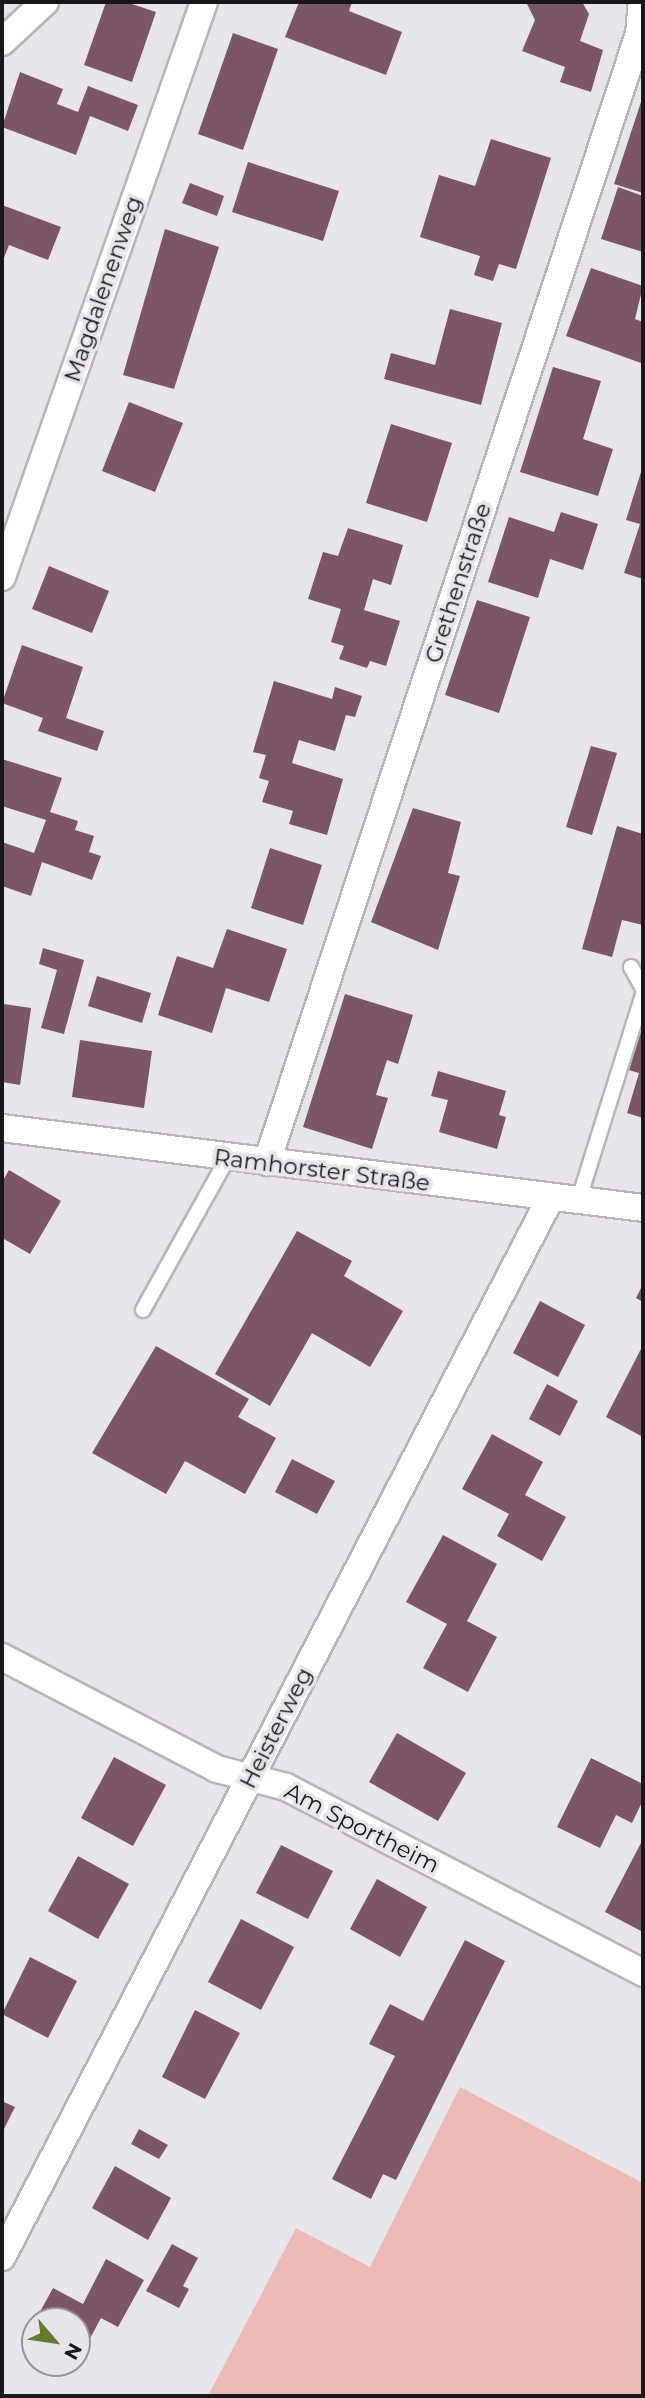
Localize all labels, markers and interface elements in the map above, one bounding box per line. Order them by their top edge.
street label: Magdalenenweg [58,192,148,386]
street label: Grethenstraße [419,500,497,666]
street label: Ramhorster Straße [212,1143,432,1197]
street label: Heisterweg [234,1663,318,1793]
street label: Am Sportheim [280,1777,444,1879]
north arrow [21,2307,91,2377]
text: N [59,2339,87,2364]

